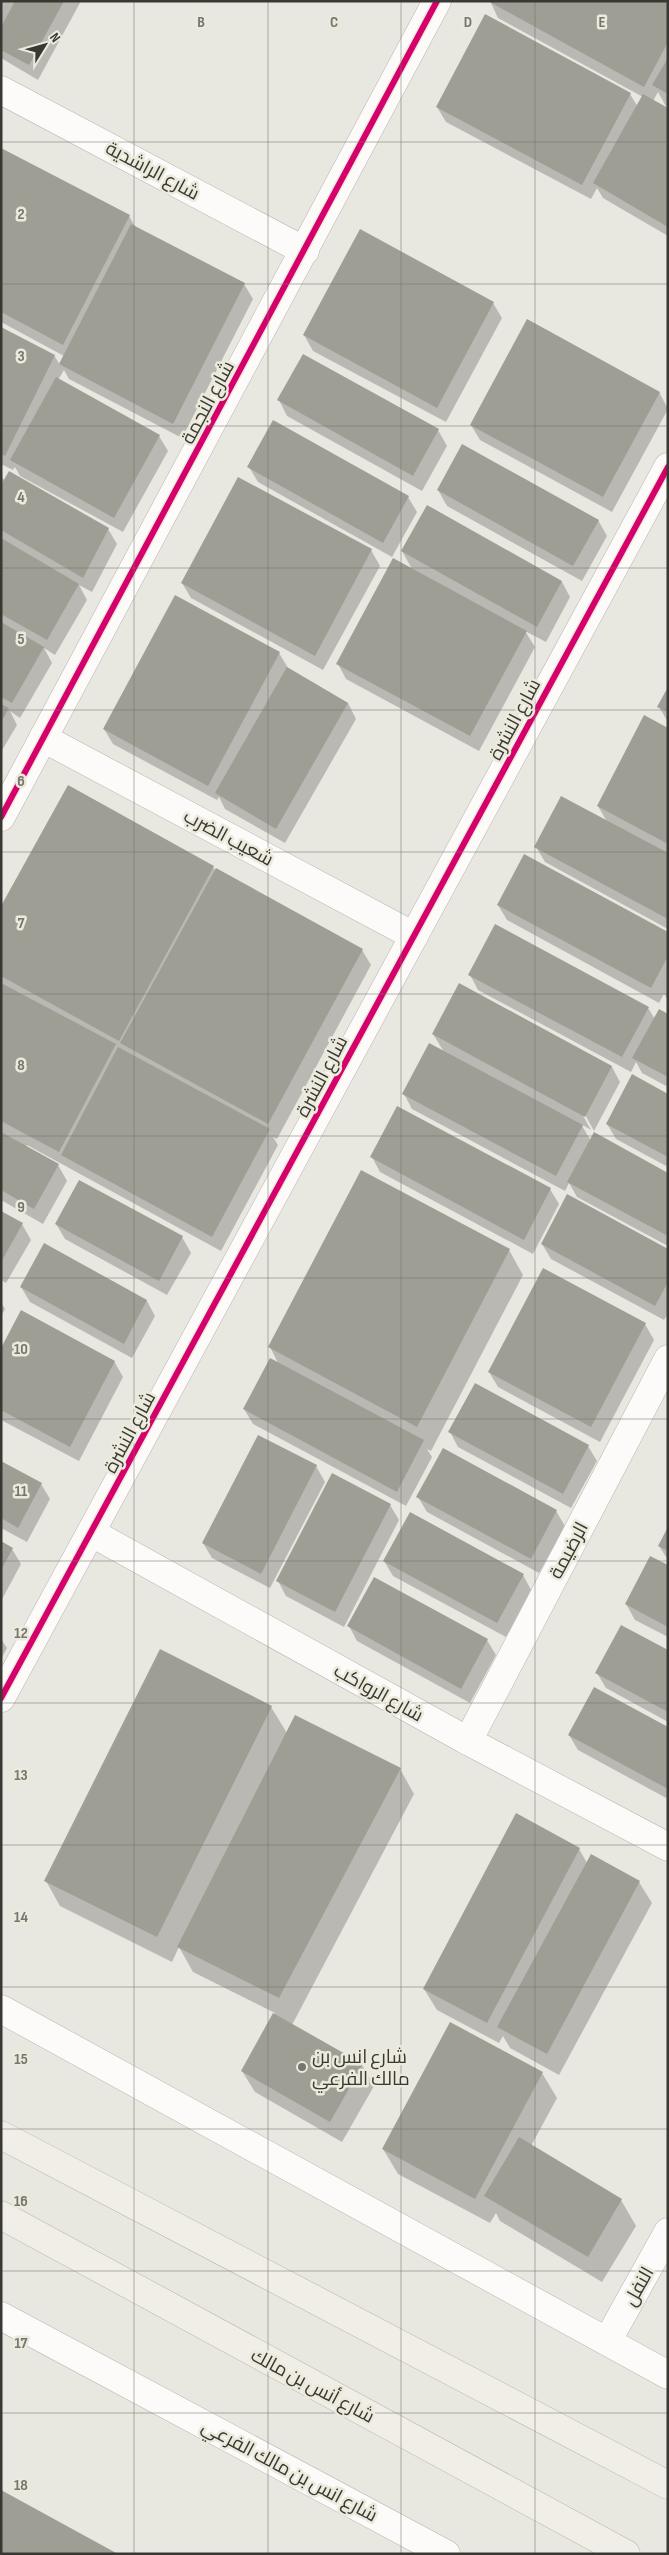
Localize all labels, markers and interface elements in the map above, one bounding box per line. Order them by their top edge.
text: B [197,13,205,32]
text: C [330,13,338,32]
text: D [464,13,472,32]
text: E [599,13,606,32]
north arrow [20,20,70,70]
text: N [46,29,64,46]
street label: شارع الراشدية [101,137,203,207]
text: 2 [17,205,25,224]
text: 3 [17,347,25,366]
street label: شارع النجمة [177,357,241,449]
text: 4 [17,488,25,507]
text: 5 [17,630,25,649]
street label: شارع النشرة [484,675,547,765]
text: 6 [17,772,25,791]
street label: شعيب الضرب [179,805,277,872]
text: 7 [18,914,25,933]
street label: شارع النشرة [291,1032,354,1122]
text: 8 [17,1056,25,1075]
text: 9 [17,1198,25,1217]
text: 10 [14,1340,28,1359]
street label: شارع النشرة [99,1388,162,1478]
text: 11 [15,1482,28,1501]
street label: الرضيمة [545,1518,594,1583]
text: 12 [14,1624,28,1643]
street label: شارع الرواكب [329,1659,427,1728]
text: 13 [14,1766,28,1785]
text: 14 [14,1908,28,1927]
place label: شارع انس بن مالك الفرعي [312,2046,410,2093]
text: 15 [14,2050,28,2069]
marker: شارع انس بن مالك الفرعي [296,2061,308,2073]
text: 16 [14,2192,28,2211]
street label: النفل [619,2263,659,2310]
text: 17 [14,2334,28,2353]
street label: شارع أنس بن مالك [246,2343,378,2429]
street label: شارع انس بن مالك الفرعي [196,2415,381,2529]
text: 18 [14,2476,28,2495]

